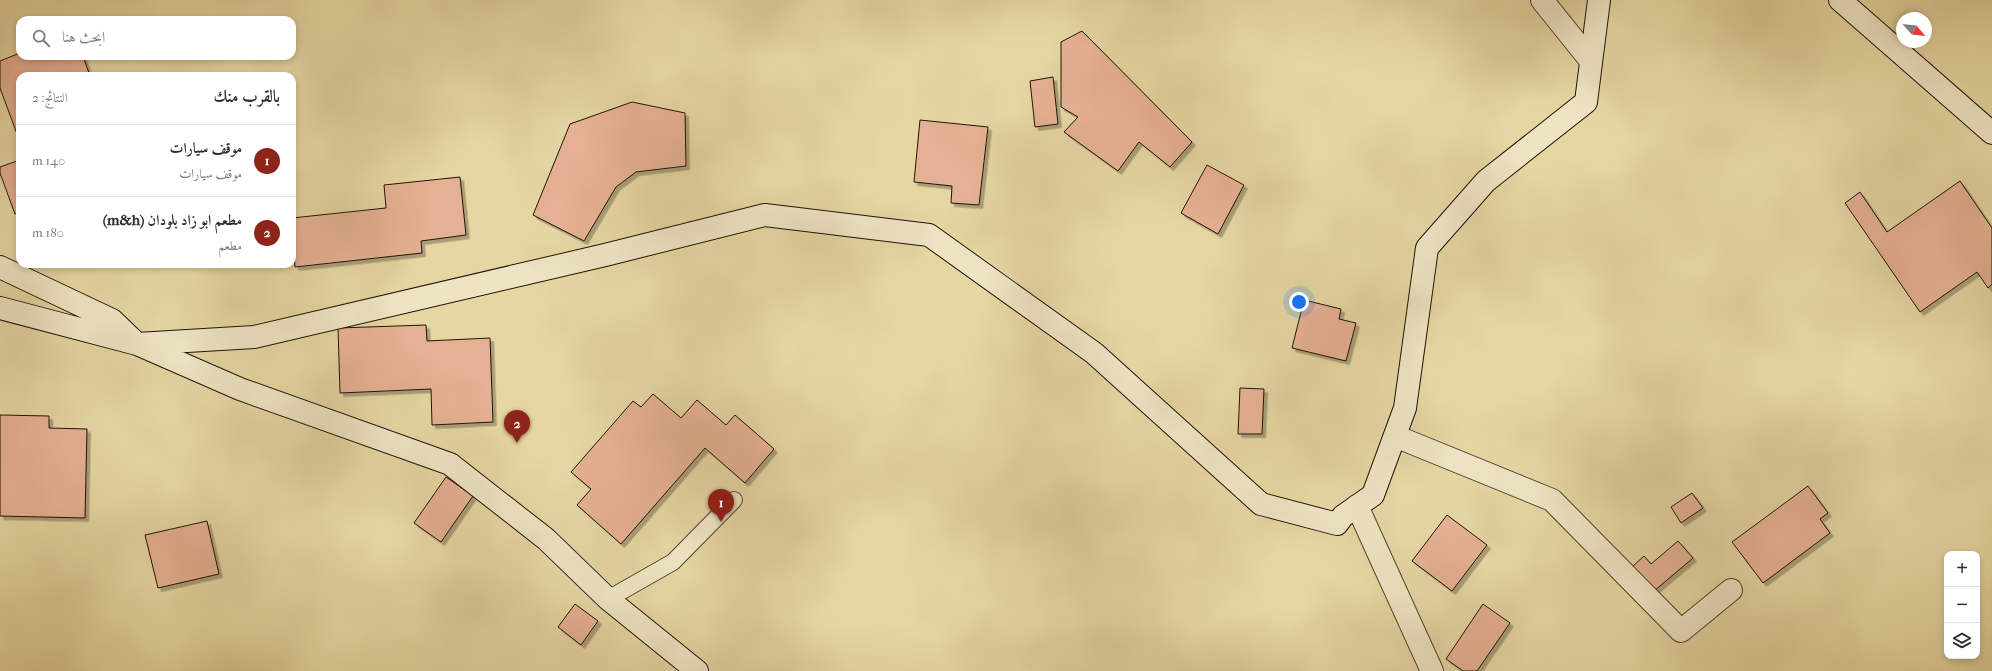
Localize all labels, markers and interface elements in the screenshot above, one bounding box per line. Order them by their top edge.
north arrow [1896,12,1932,48]
search box [16,16,296,60]
icon: search [30,27,52,49]
text: ابحث هنا [62,28,105,46]
text: بالقرب منك [214,86,280,106]
text: النتائج: 2 [32,90,67,105]
text: موقف سيارات [170,139,242,157]
text: 140 m [32,153,65,168]
text: 1 [265,153,269,168]
text: موقف سيارات [179,166,242,181]
text: مطعم ابو زاد بلودان (m&h) [103,211,242,229]
text: 180 m [32,225,64,240]
text: 2 [264,225,270,240]
text: مطعم [218,238,242,253]
your location [1289,292,1309,312]
pin: 2 [504,410,530,443]
pin: 1 [708,489,734,522]
map controls [1944,551,1980,659]
button: + [1944,551,1980,587]
button: − [1944,587,1980,623]
button: layers [1944,623,1980,659]

